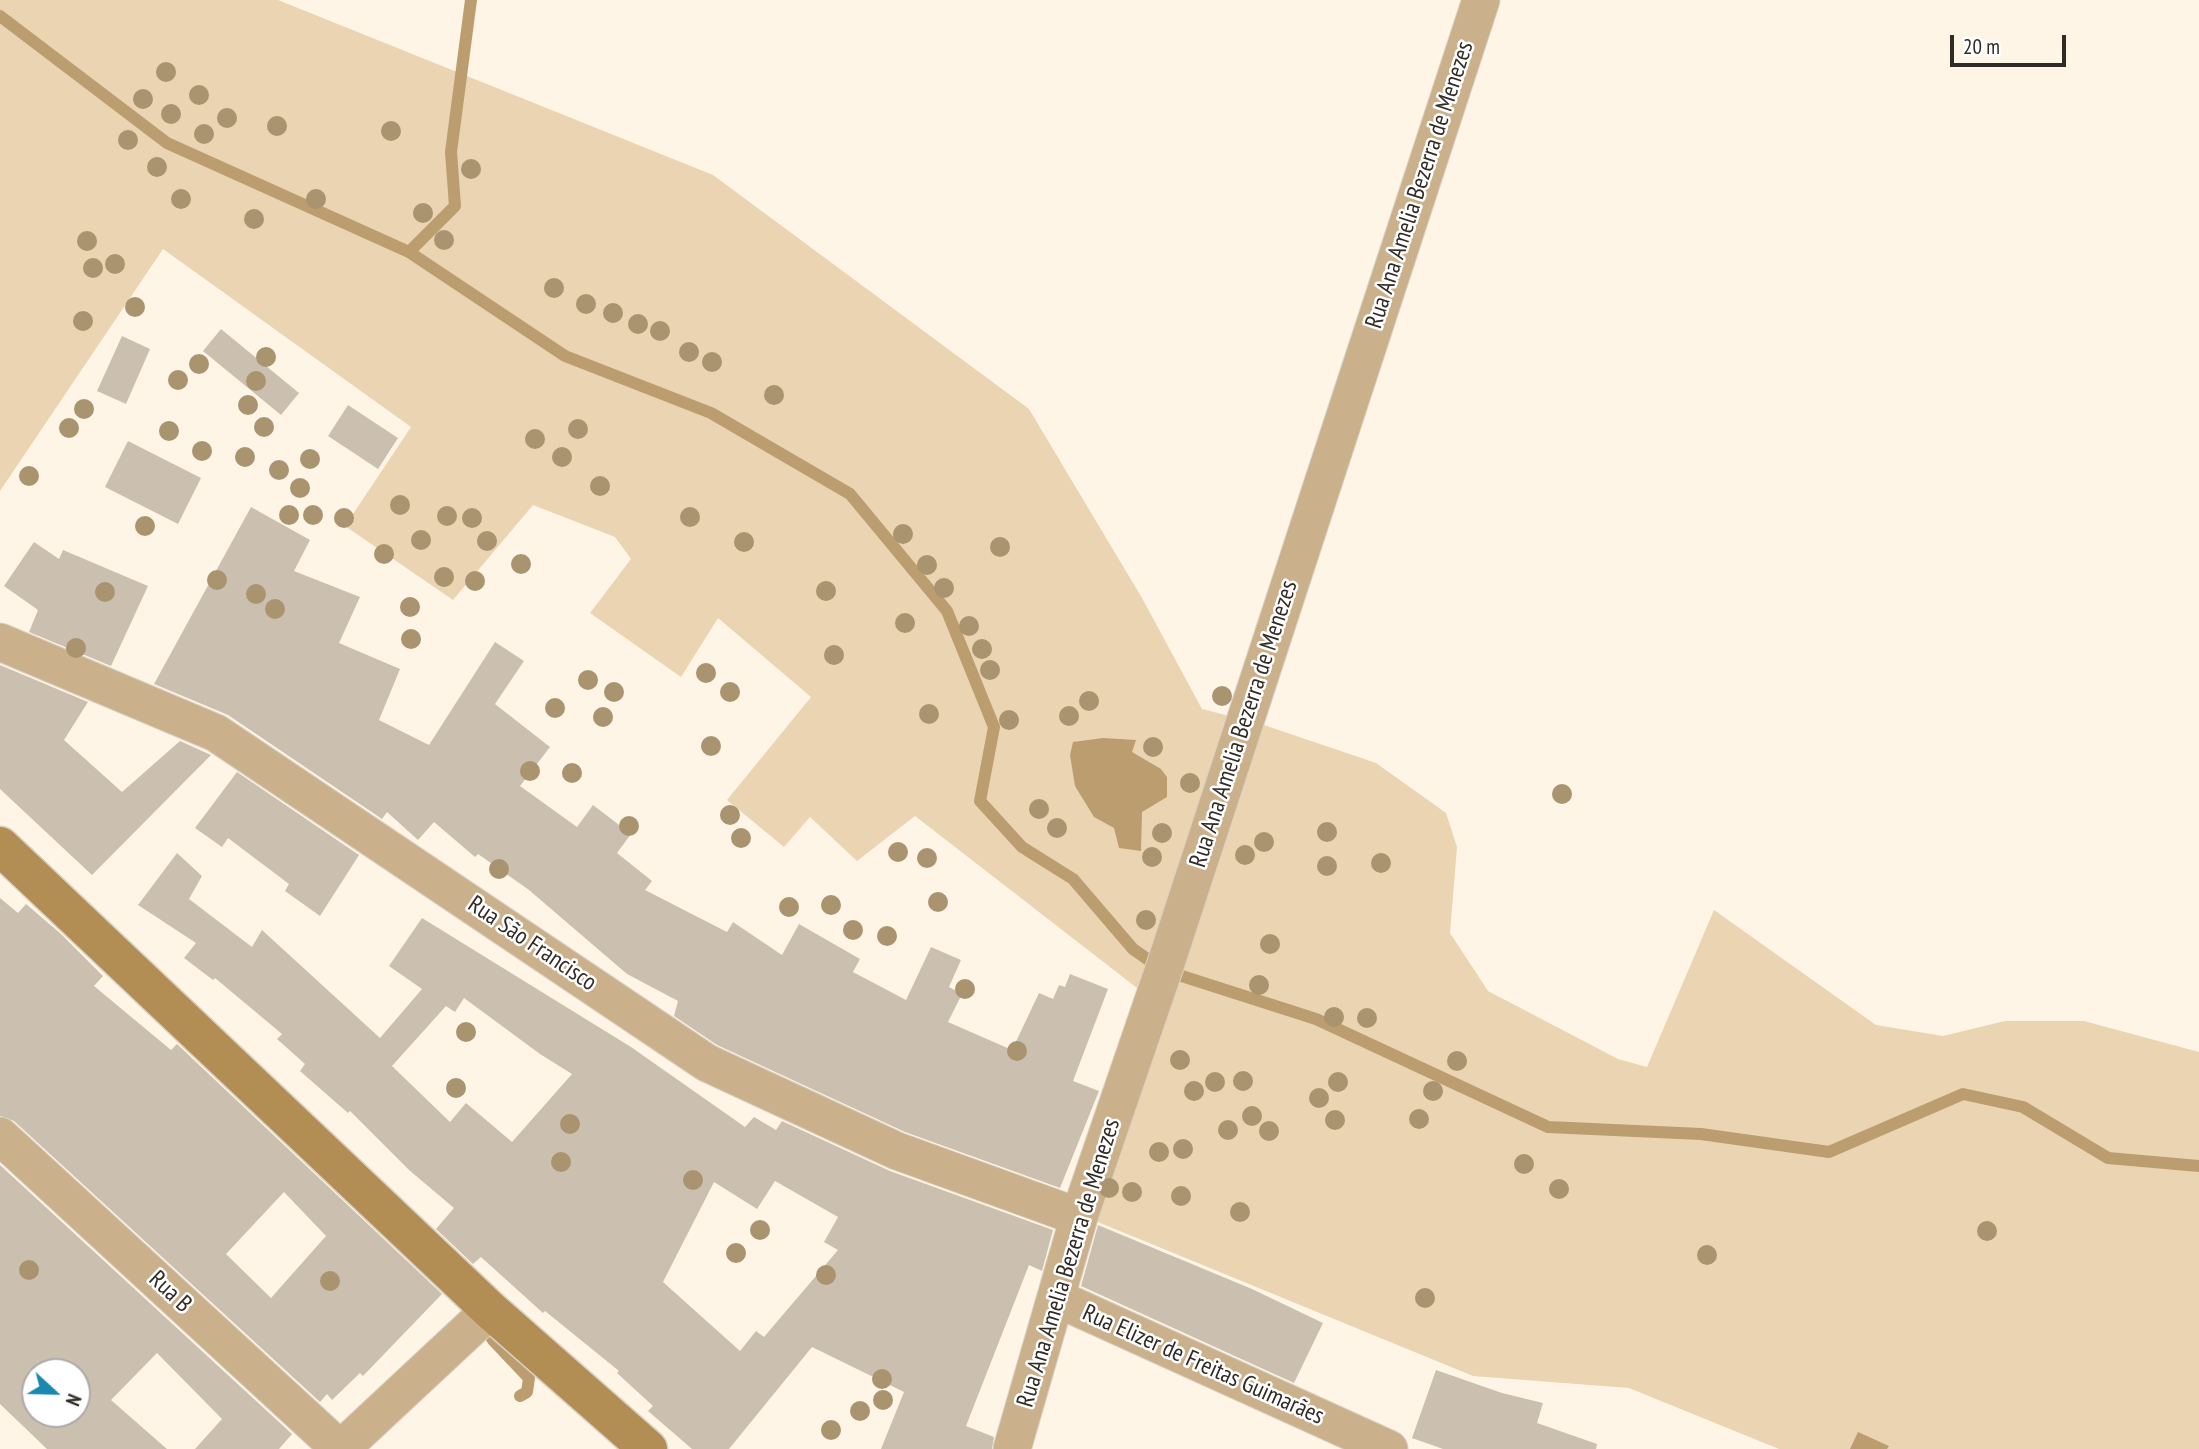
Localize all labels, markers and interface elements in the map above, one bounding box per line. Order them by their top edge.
scale bar [1954,21,2070,65]
text: 20 m [1963,33,2000,60]
street label: Rua Ana Amelia Bezerra de Menezes [1360,38,1480,332]
street label: Rua Ana Amelia Bezerra de Menezes [1184,577,1304,871]
street label: Rua São Francisco [462,890,602,998]
street label: Rua Ana Amelia Bezerra de Menezes [1011,1115,1127,1411]
street label: Rua B [143,1265,197,1319]
street label: Rua Elizer de Freitas Guimarães [1078,1299,1328,1431]
north arrow [21,1358,91,1428]
text: N [61,1391,87,1409]

